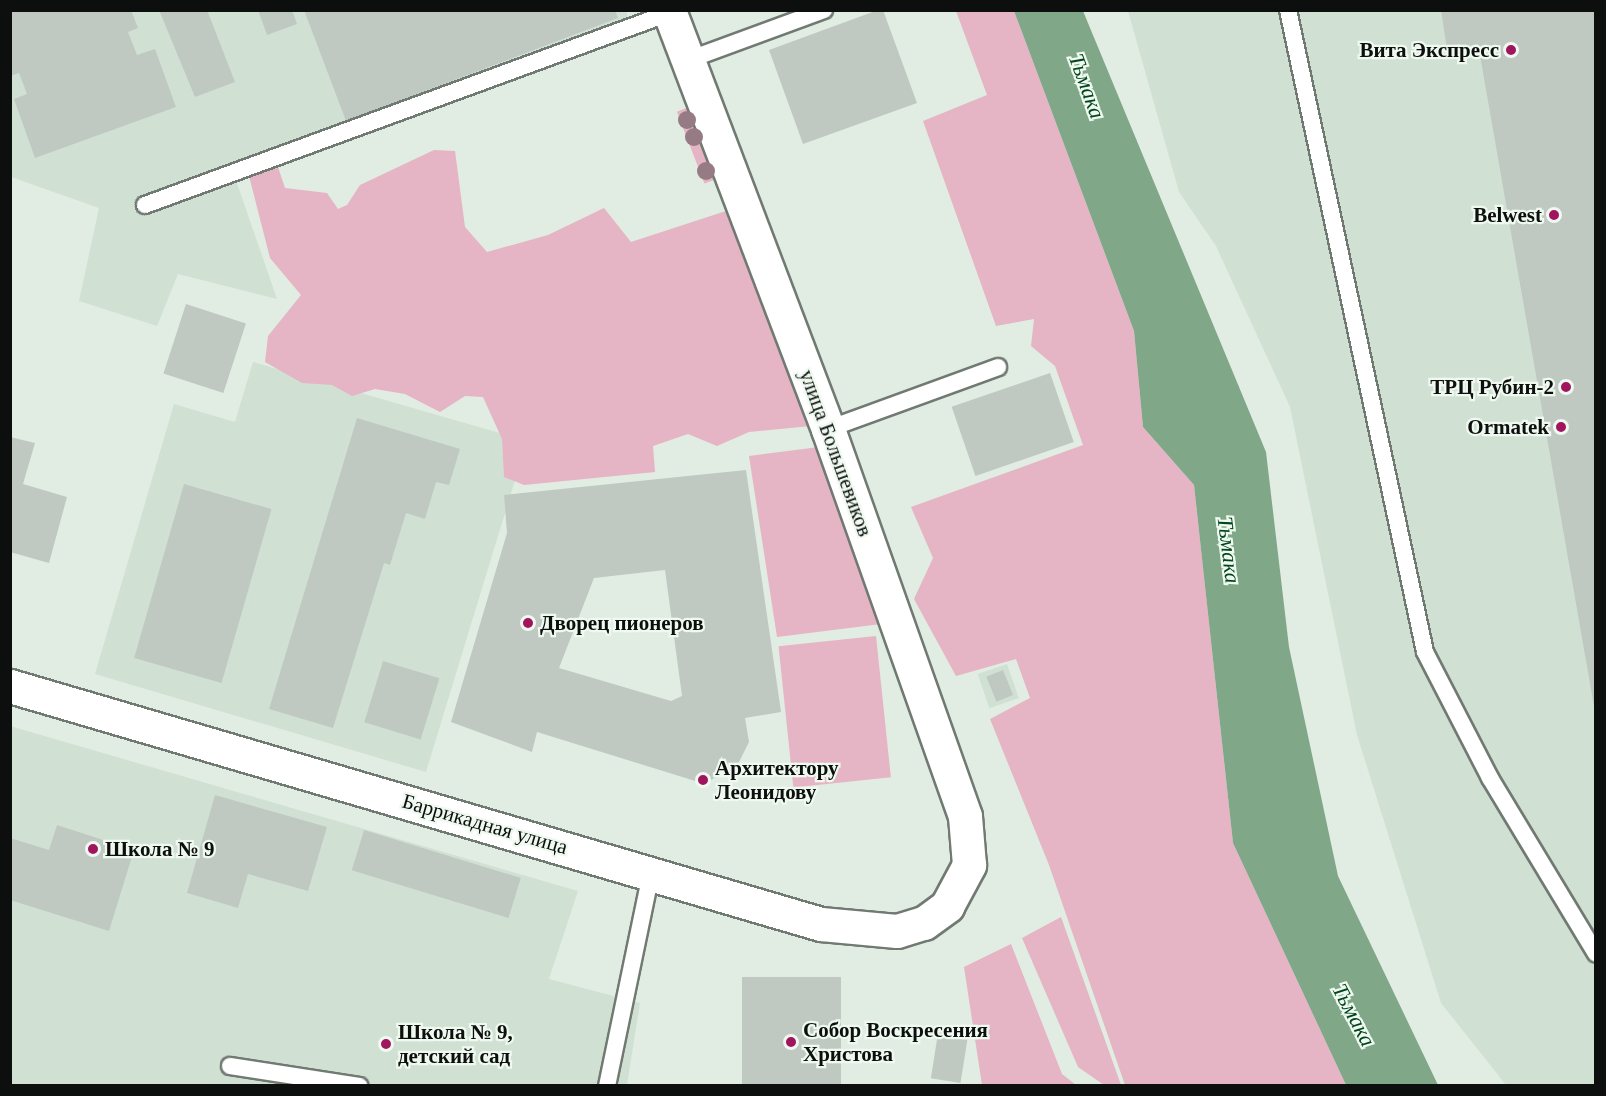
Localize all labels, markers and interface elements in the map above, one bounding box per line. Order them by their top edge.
place label: Вита Экспресс [1359,37,1499,63]
marker: Вита Экспресс [1504,43,1518,57]
water label: Тьмака [1063,50,1111,122]
place label: Belwest [1473,202,1542,228]
marker: Belwest [1547,208,1561,222]
street label: улица Большевиков [794,366,878,540]
place label: ТРЦ Рубин-2 [1430,374,1554,400]
marker: ТРЦ Рубин-2 [1559,380,1573,394]
place label: Ormatek [1467,414,1549,440]
marker: Ormatek [1554,420,1568,434]
water label: Тьмака [1212,515,1246,585]
place label: Дворец пионеров [540,610,704,636]
marker: Дворец пионеров [521,616,535,630]
place label: Архитектору Леонидову [715,755,839,805]
marker: Архитектору Леонидову [696,773,710,787]
street label: Баррикадная улица [399,788,571,860]
place label: Школа № 9 [105,836,214,862]
marker: Школа № 9 [86,842,100,856]
water label: Тьмака [1327,979,1381,1051]
place label: Собор Воскресения Христова [803,1017,988,1067]
place label: Школа № 9, детский сад [398,1019,513,1069]
marker: Собор Воскресения Христова [784,1035,798,1049]
marker: Школа № 9, детский сад [379,1037,393,1051]

